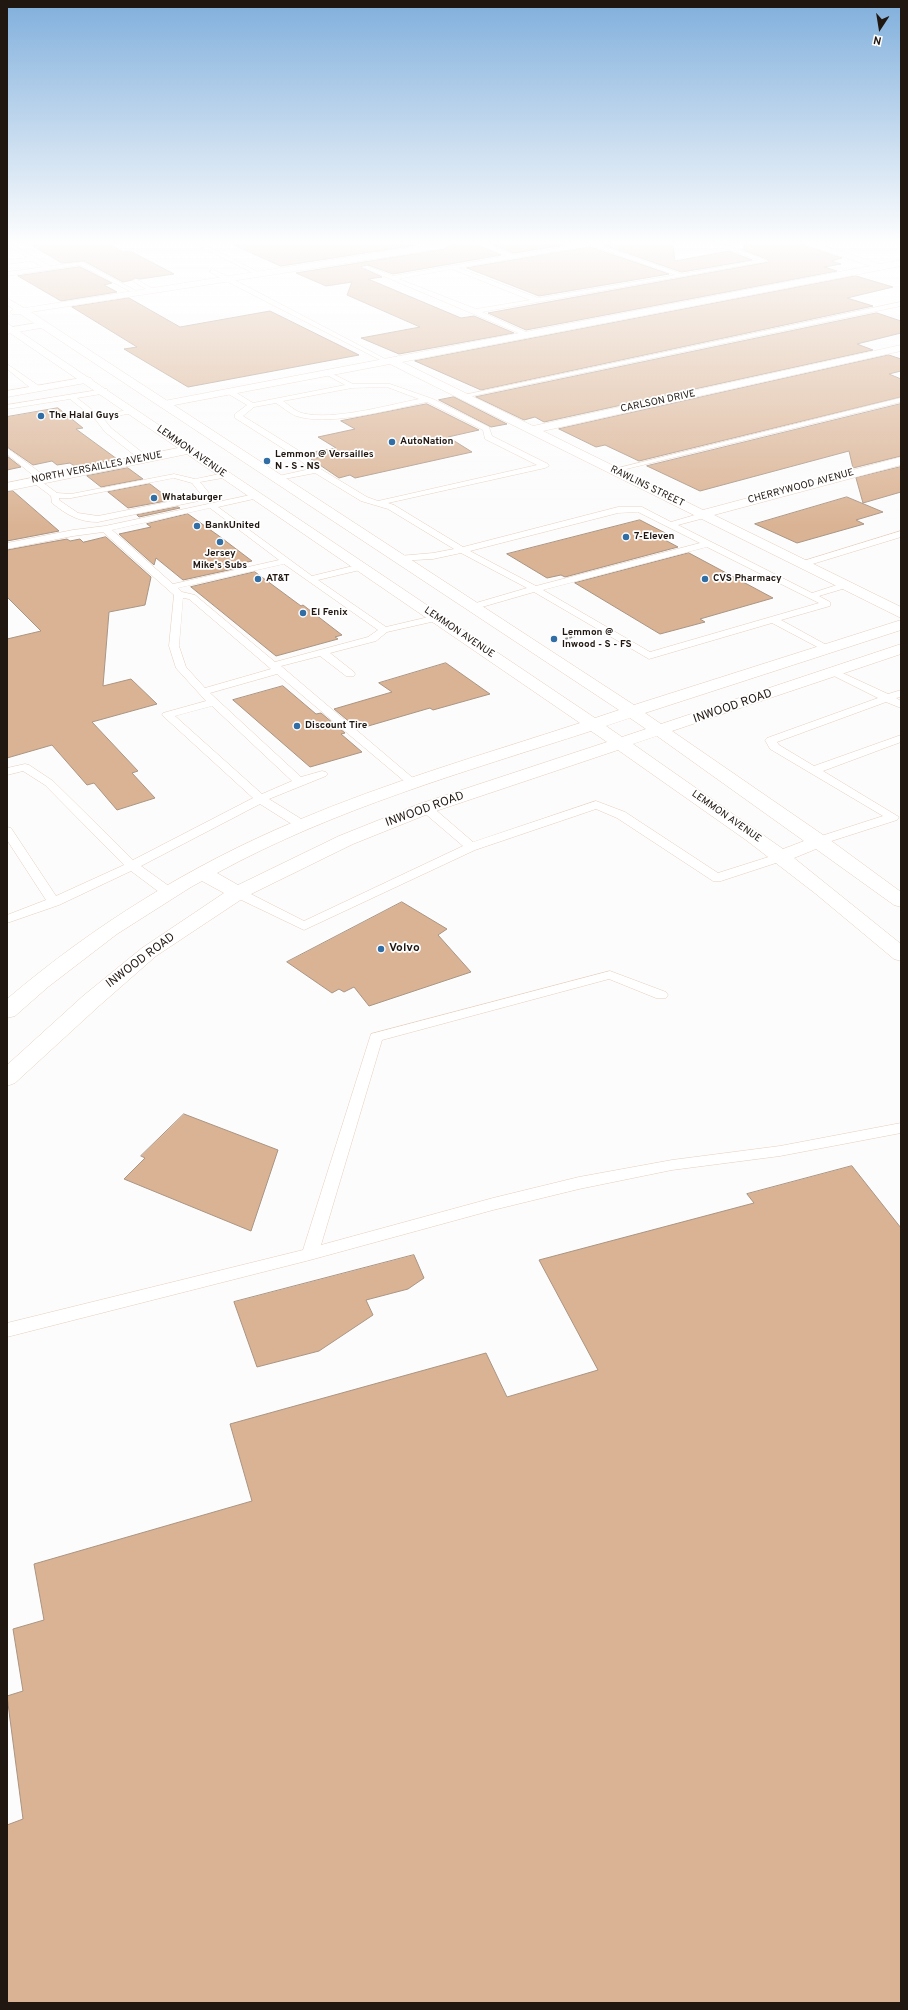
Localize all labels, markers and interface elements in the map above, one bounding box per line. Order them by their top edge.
north arrow [860,8,900,48]
text: N [872,32,883,47]
street label: CARLSON DRIVE [619,388,697,416]
place label: The Halal Guys [49,410,119,422]
marker: The Halal Guys [36,411,46,421]
street label: LEMMON AVENUE [154,423,228,481]
place label: AutoNation [400,436,453,448]
marker: AutoNation [387,437,397,447]
street label: NORTH VERSAILLES AVENUE [30,449,164,487]
place label: Lemmon @ Versailles N - S - NS [275,449,374,472]
marker: Lemmon @ Versailles N - S - NS [262,456,272,466]
street label: RAWLINS STREET [608,464,686,510]
street label: CHERRYWOOD AVENUE [747,467,855,507]
place label: Whataburger [162,492,222,504]
marker: Whataburger [149,493,159,503]
place label: BankUnited [205,520,260,532]
marker: BankUnited [192,521,202,531]
place label: 7-Eleven [634,531,674,543]
marker: 7-Eleven [621,532,631,542]
marker: Jersey Mike's Subs [215,537,225,547]
place label: Jersey Mike's Subs [193,548,247,572]
place label: AT&T [266,573,290,585]
place label: CVS Pharmacy [713,573,782,585]
marker: AT&T [253,574,263,584]
marker: CVS Pharmacy [700,574,710,584]
street label: LEMMON AVENUE [422,605,496,661]
place label: El Fenix [311,607,348,619]
marker: El Fenix [298,608,308,618]
place label: Lemmon @ Inwood - S - FS [562,627,632,650]
marker: Lemmon @ Inwood - S - FS [549,634,559,644]
street label: INWOOD ROAD [692,687,774,727]
place label: Discount Tire [305,720,367,732]
marker: Discount Tire [292,721,302,731]
street label: LEMMON AVENUE [689,788,763,846]
street label: INWOOD ROAD [384,789,466,831]
street label: INWOOD ROAD [104,930,178,992]
place label: Volvo [389,942,420,956]
marker: Volvo [376,944,386,954]

